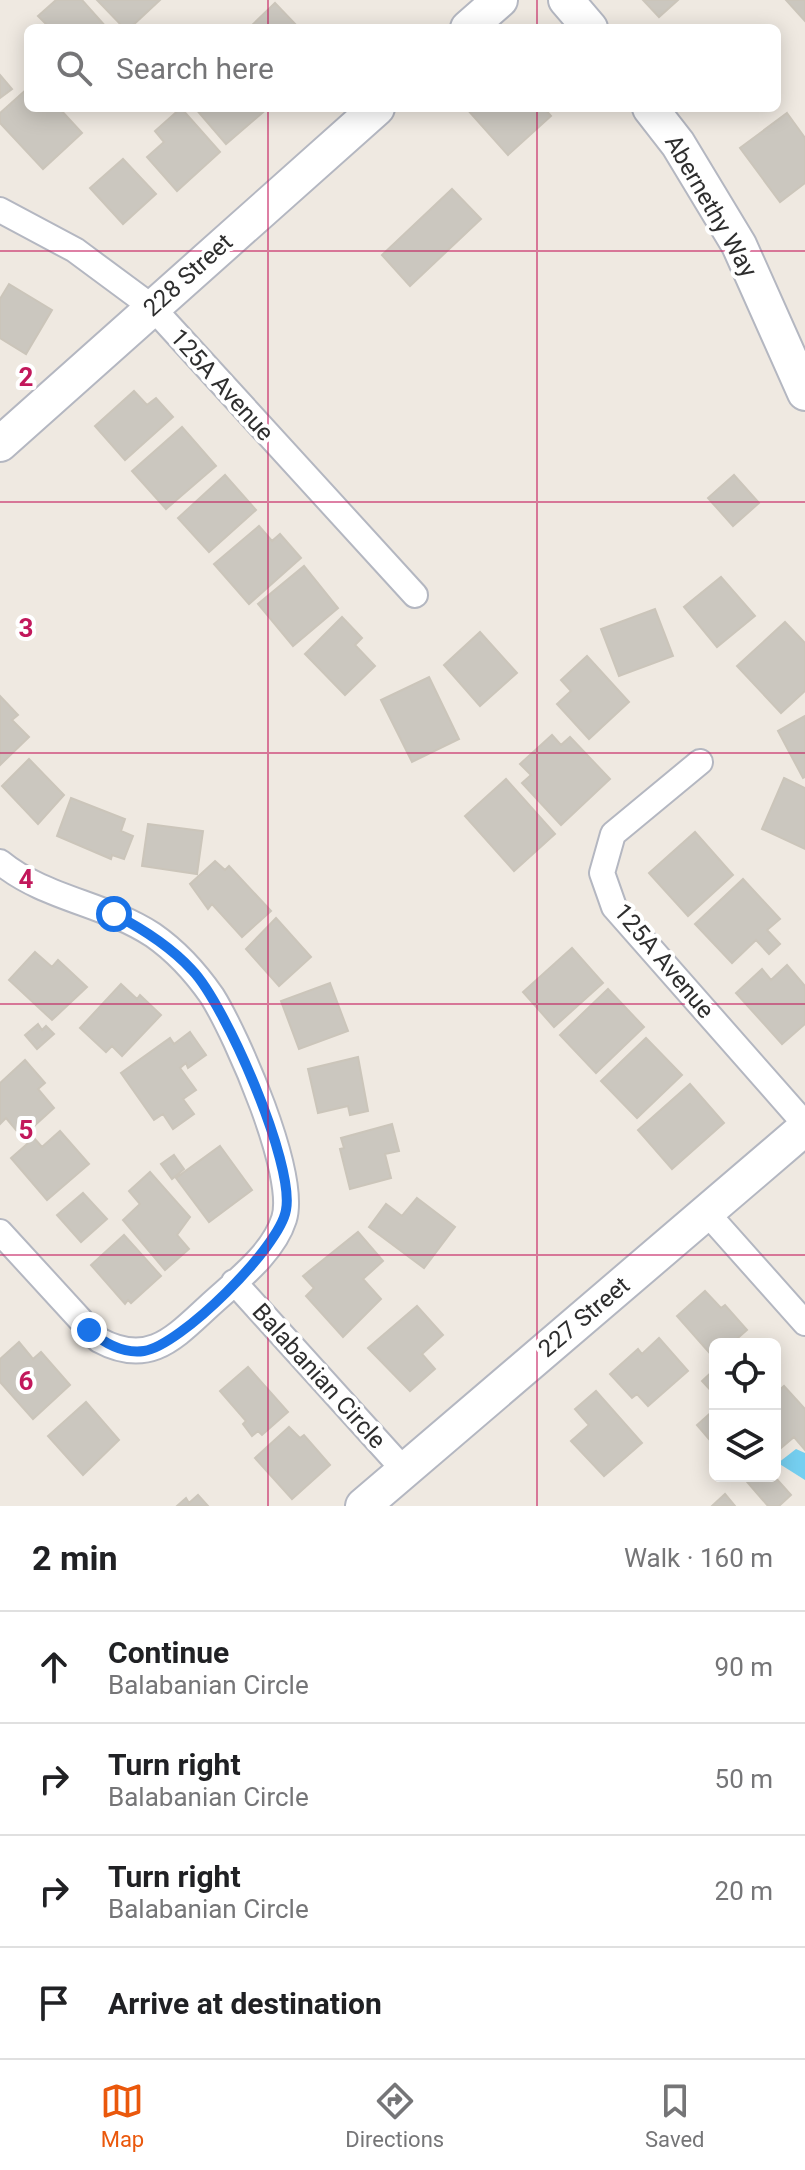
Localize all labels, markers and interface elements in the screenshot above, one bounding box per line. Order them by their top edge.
search box [24,24,781,112]
icon: search [52,46,96,90]
text: Search here [116,51,274,86]
street label: Abernethy Way [659,130,763,283]
street label: 228 Street [138,228,238,322]
street label: 125A Avenue [165,323,279,447]
text: 2 [19,362,33,392]
text: 3 [19,613,33,643]
text: 4 [19,864,34,894]
route start [96,896,132,932]
street label: 125A Avenue [608,898,720,1024]
text: 5 [19,1115,33,1145]
street label: 227 Street [533,1271,635,1363]
street label: Balabanian Circle [247,1298,391,1454]
route end [71,1312,107,1348]
map controls [709,1338,781,1482]
button: locate [709,1338,781,1410]
text: 6 [19,1366,34,1396]
button: layers [709,1410,781,1482]
text: 2 min [32,1538,117,1578]
text: Walk · 160 m [624,1543,773,1573]
text: Continue [108,1635,229,1670]
icon: ahead [32,1645,76,1689]
text: 90 m [715,1652,773,1682]
text: Balabanian Circle [108,1670,309,1700]
text: Turn right [108,1747,241,1782]
icon: right [32,1757,76,1801]
text: 50 m [715,1764,773,1794]
text: Balabanian Circle [108,1782,309,1812]
text: Turn right [108,1859,241,1894]
icon: right [32,1869,76,1913]
text: 20 m [715,1876,773,1906]
text: Balabanian Circle [108,1894,309,1924]
icon: arrive [32,1981,76,2025]
text: Arrive at destination [108,1986,382,2021]
tab: Map [100,2079,144,2152]
tab: Directions [345,2079,444,2152]
tab: Saved [645,2079,705,2152]

